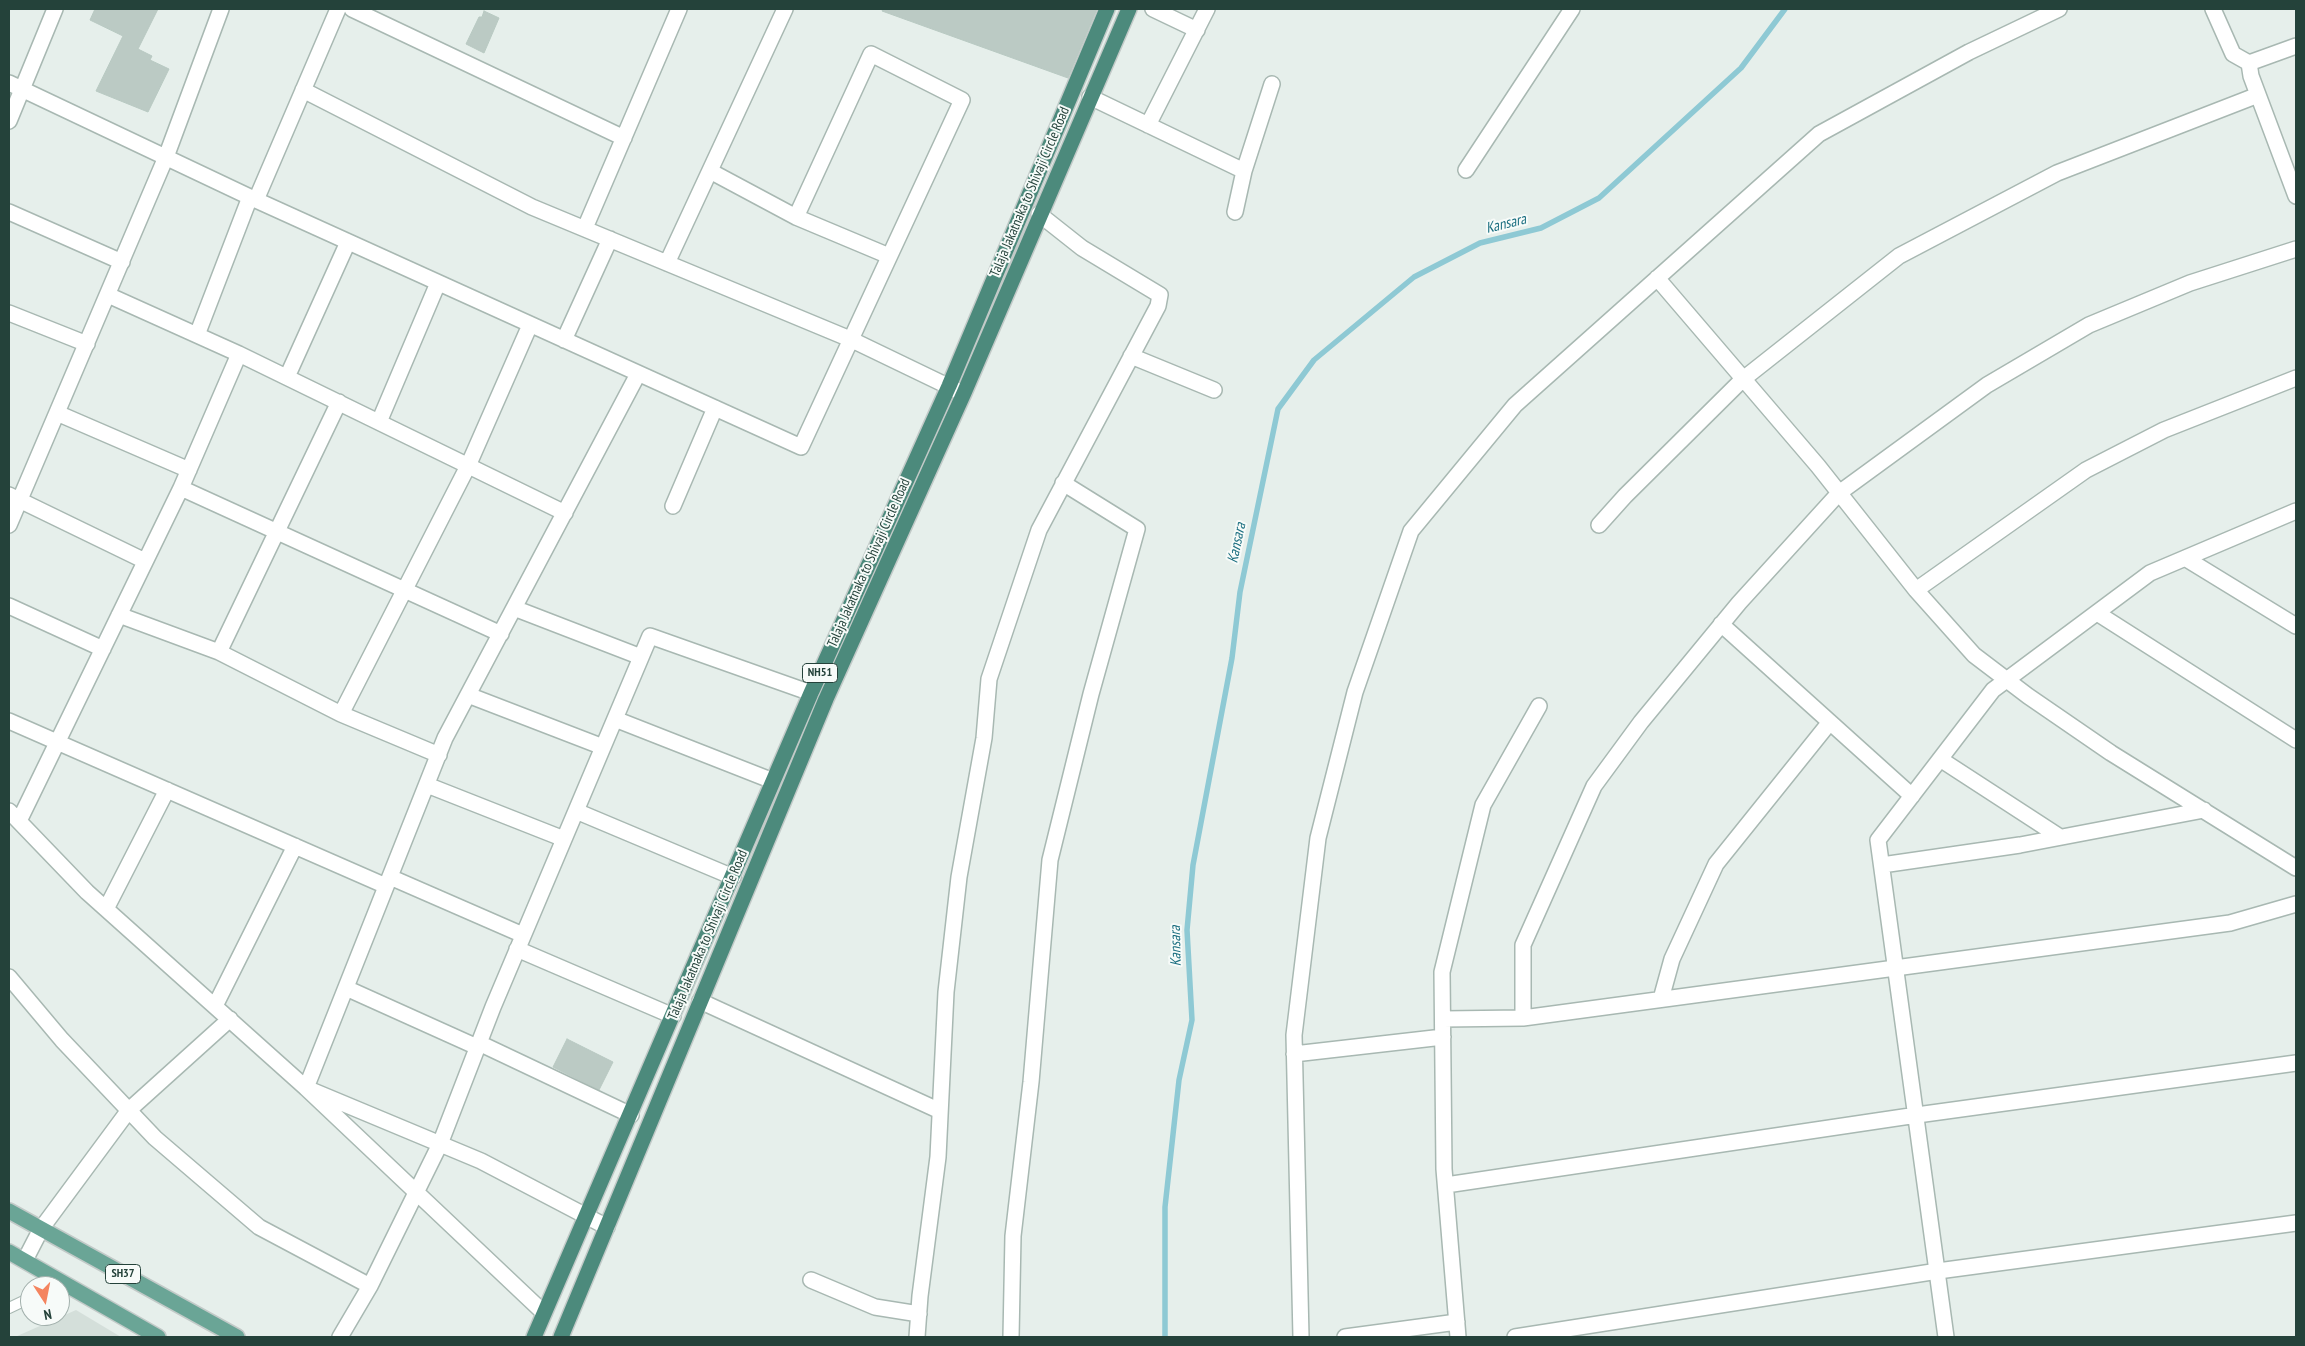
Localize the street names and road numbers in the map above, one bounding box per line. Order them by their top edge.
street label: Talaja Jakatnaka to Shivaji Circle Road [987,105,1073,279]
street label: Talaja Jakatnaka to Shivaji Circle Road [824,476,914,650]
road number: NH51 [802,664,838,682]
street label: Talaja Jakatnaka to Shivaji Circle Road [665,848,751,1022]
road number: SH37 [106,1264,140,1284]

